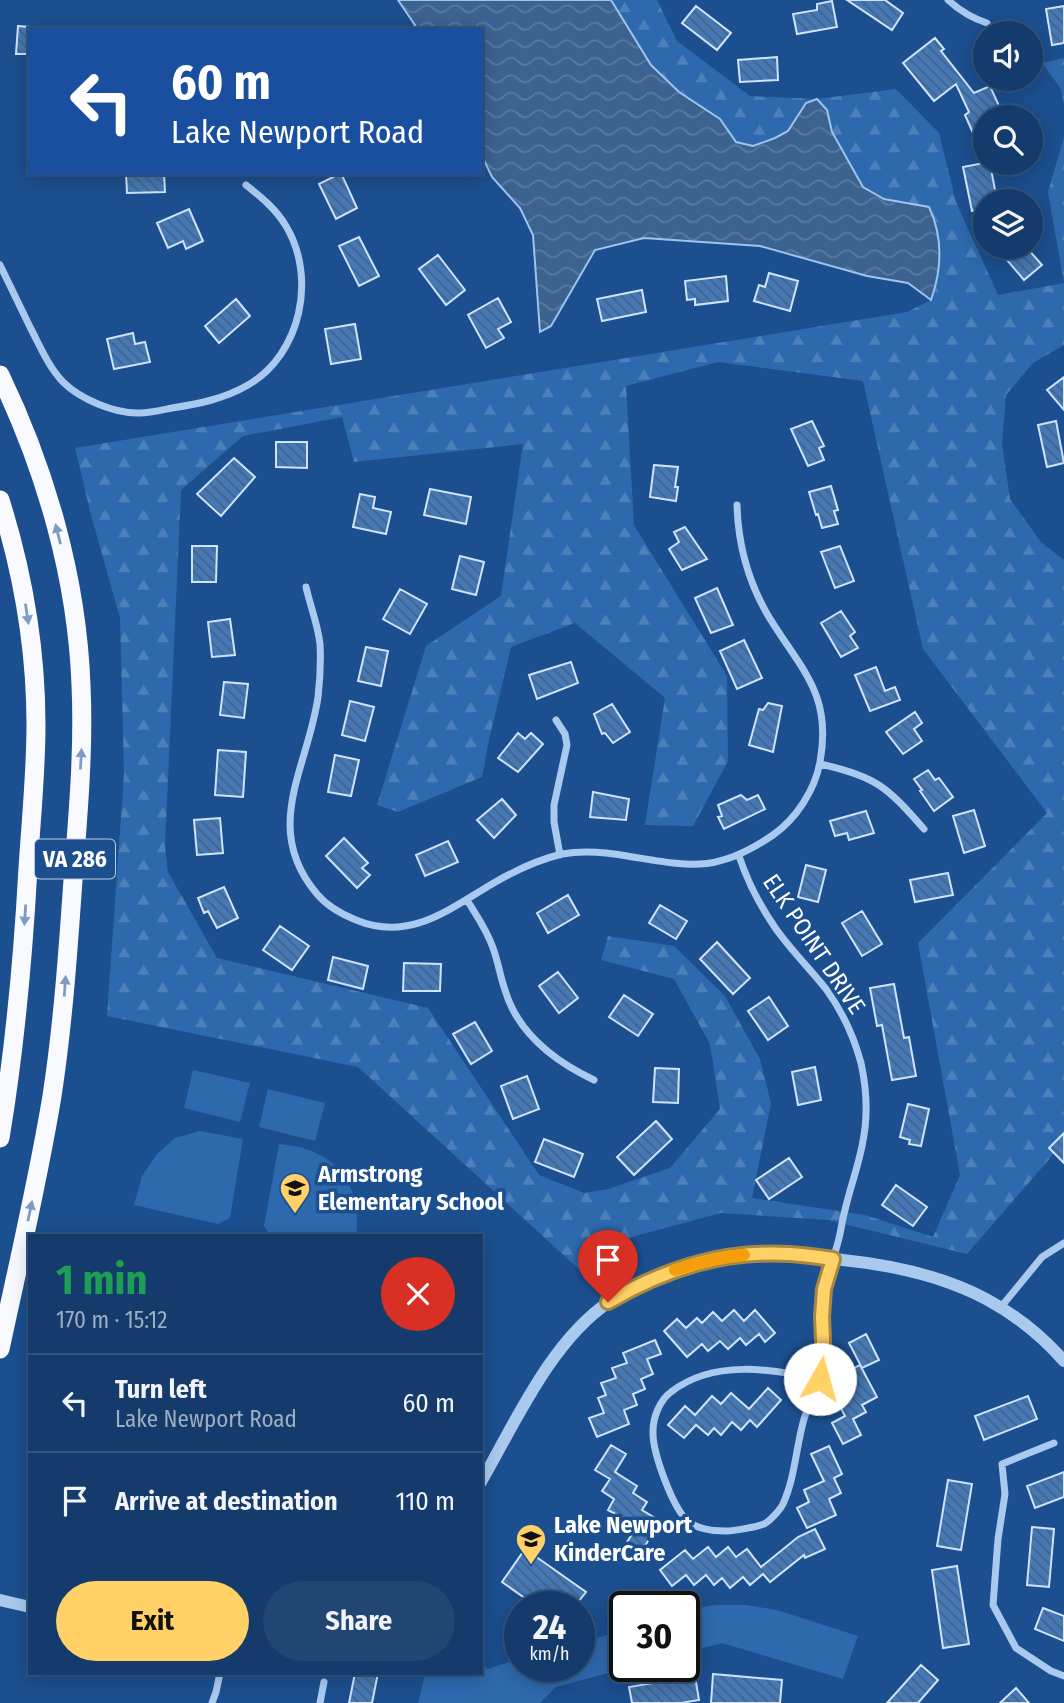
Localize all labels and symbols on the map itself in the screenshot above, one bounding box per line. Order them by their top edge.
one-way arrow [52,523,63,545]
one-way arrow [22,603,33,625]
one-way arrow [76,748,87,770]
road number: VA 286 [35,839,115,878]
street label: ELK POINT DRIVE [757,869,871,1019]
one-way arrow [20,904,31,926]
one-way arrow [60,975,71,997]
place label: Armstrong Elementary School [317,1160,504,1216]
school or university icon: Armstrong Elementary School [278,1171,312,1215]
one-way arrow [24,1200,35,1222]
pin [578,1230,638,1302]
position arrow [783,1342,857,1416]
place label: Lake Newport KinderCare [554,1511,693,1567]
school or university icon: Lake Newport KinderCare [514,1522,548,1566]
speed limit sign: 30 [609,1591,700,1682]

